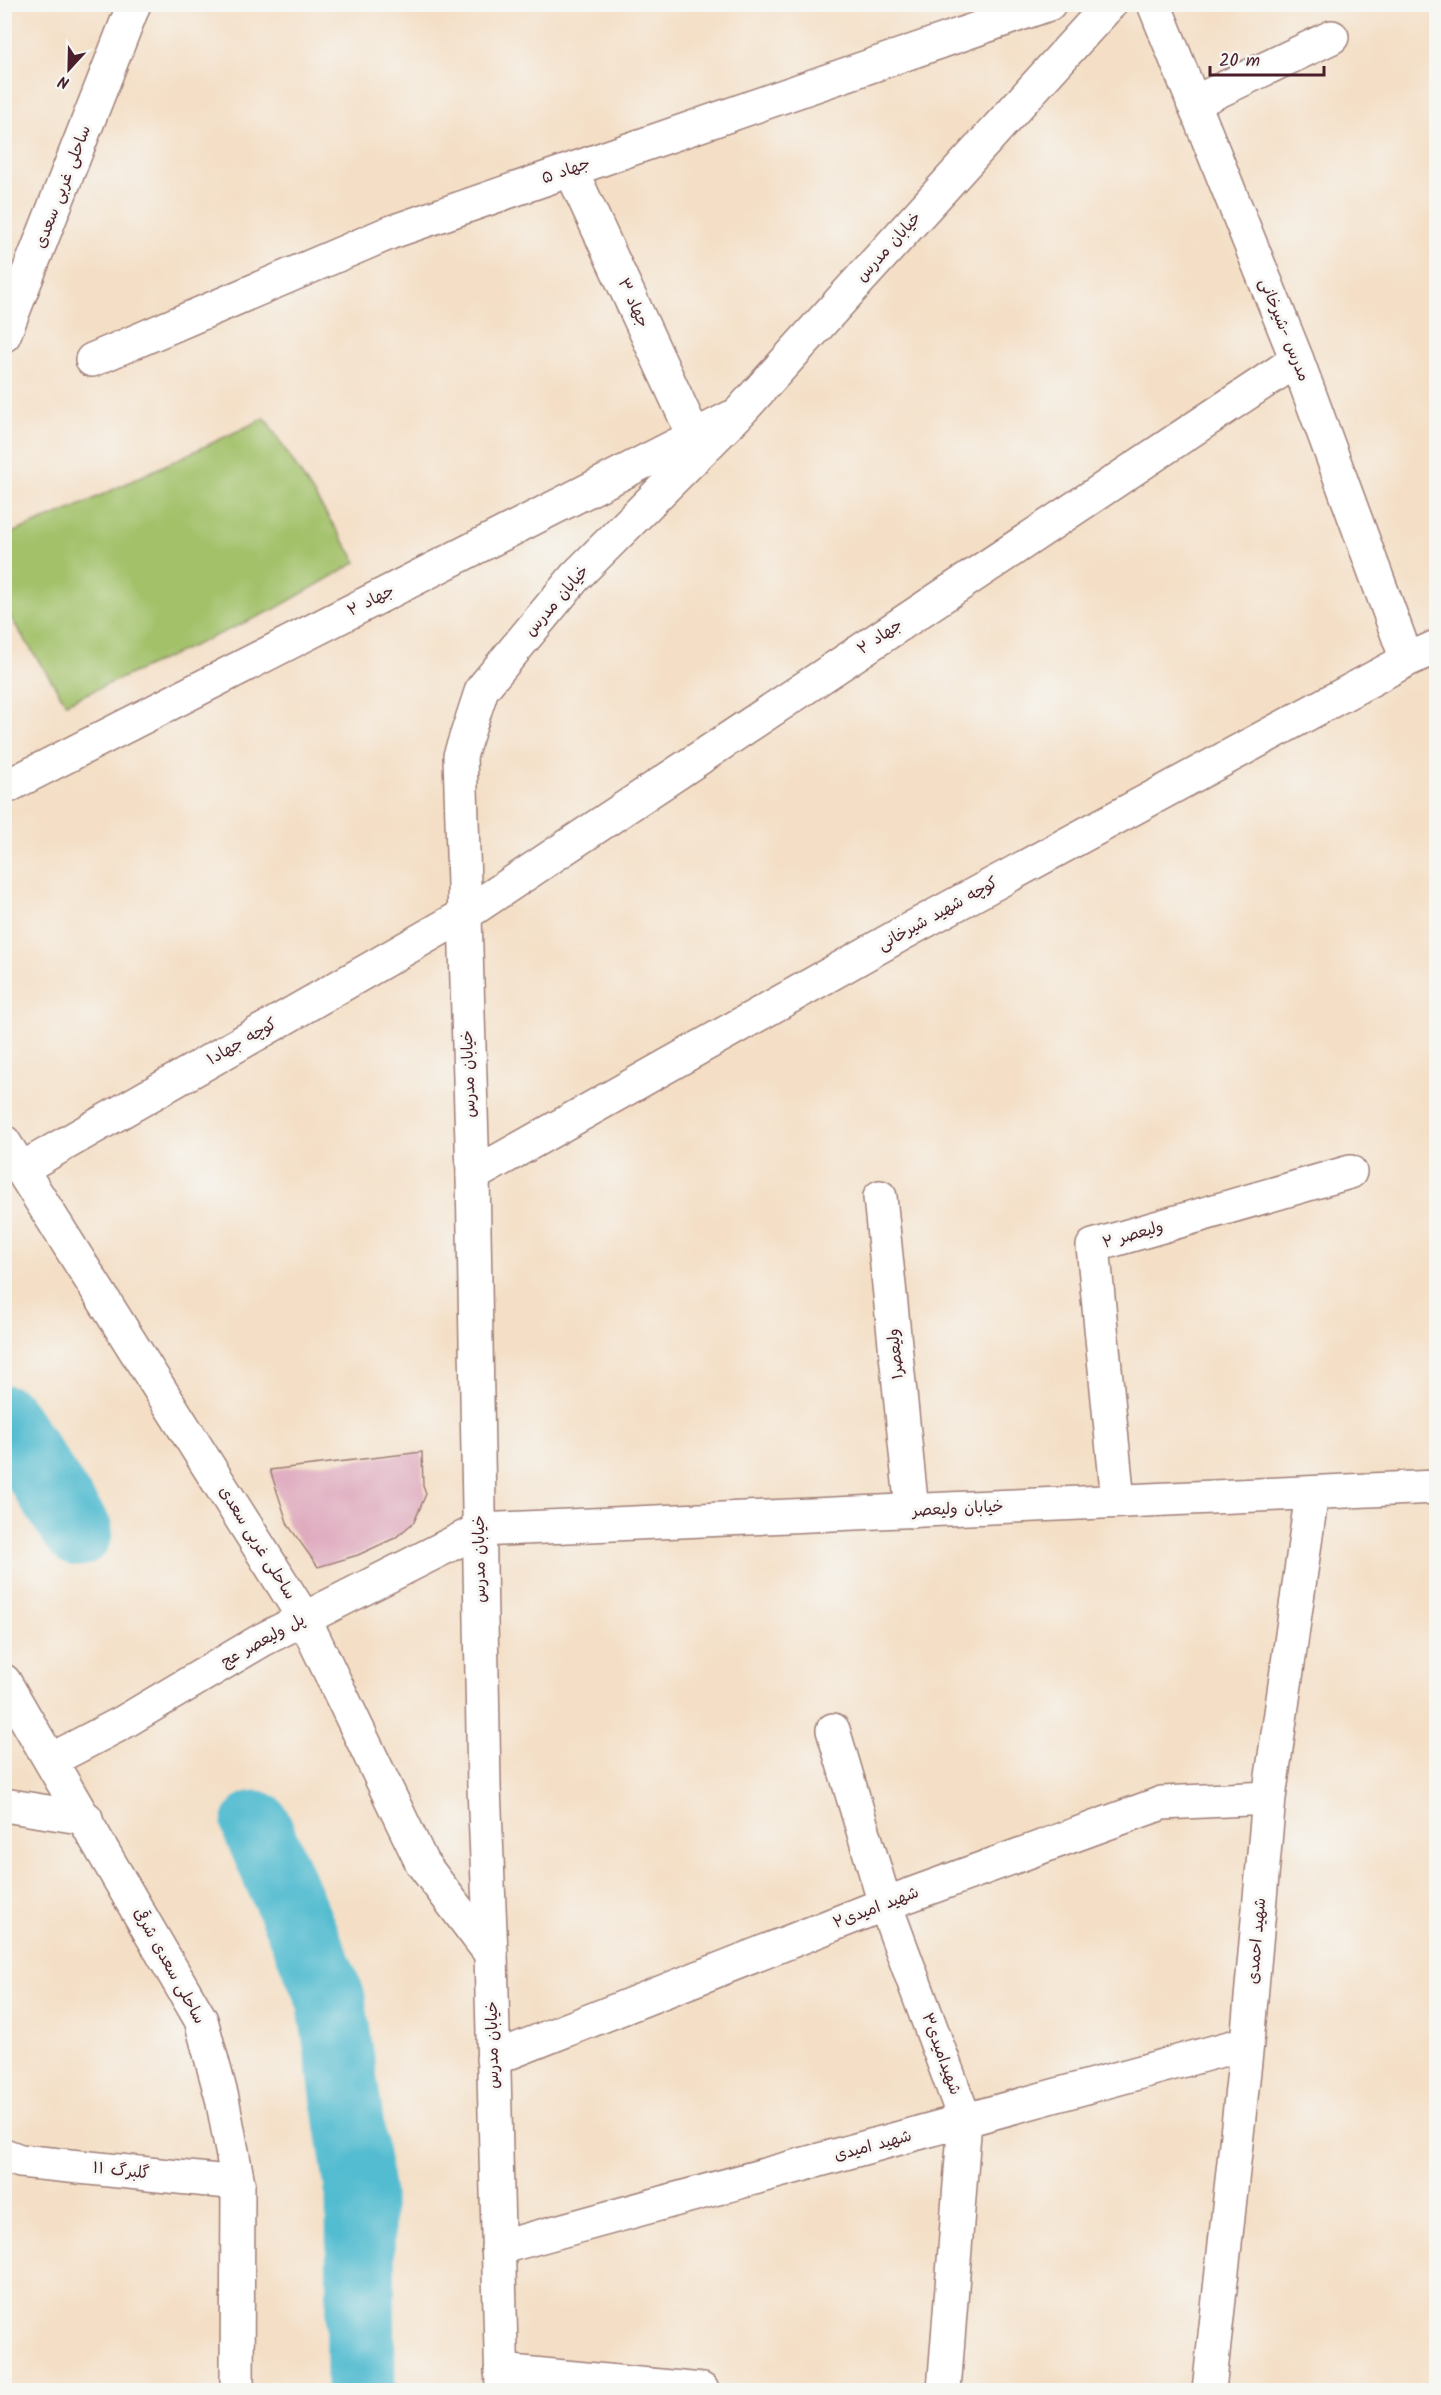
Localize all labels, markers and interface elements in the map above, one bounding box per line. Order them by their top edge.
north arrow [39,39,99,99]
scale bar [1210,39,1324,77]
text: 20 m [1219,47,1260,76]
text: N [55,68,73,95]
street label: ساحلی غربی سعدی [28,122,98,252]
street label: جهاد ۵ [538,151,594,191]
street label: خیابان مدرس [850,206,928,288]
street label: جهاد ۳ [611,274,655,332]
street label: مدرس -شیرخانی [1252,275,1316,385]
street label: خیابان مدرس [519,560,595,642]
street label: جهاد ۲ [343,579,399,623]
street label: جهاد ۲ [852,613,908,661]
street label: کوچه شهید شیرخانی [873,871,1003,957]
street label: کوچه جهاد۱ [202,1012,282,1072]
street label: خیابان مدرس [455,1030,483,1118]
street label: ولیعصر ۲ [1100,1214,1166,1256]
street label: ولیعصر۱ [881,1327,911,1381]
street label: ساحلی غربی سعدی [212,1481,302,1605]
street label: خیابان ولیعصر [910,1494,1004,1524]
street label: خیابان مدرس [467,1515,493,1603]
street label: پل ولیعصر عج [216,1608,310,1674]
street label: شهید امیدی۲ [829,1880,923,1936]
street label: شهید احمدی [1241,1897,1273,1985]
street label: ساحلی سعدی شرقی [127,1903,211,2029]
street label: خیابان مدرس [480,2001,506,2089]
street label: شهیدامیدی۳ [915,2009,967,2099]
street label: شهید امیدی [831,2124,915,2168]
street label: گلبرگ ۱۱ [91,2156,151,2186]

